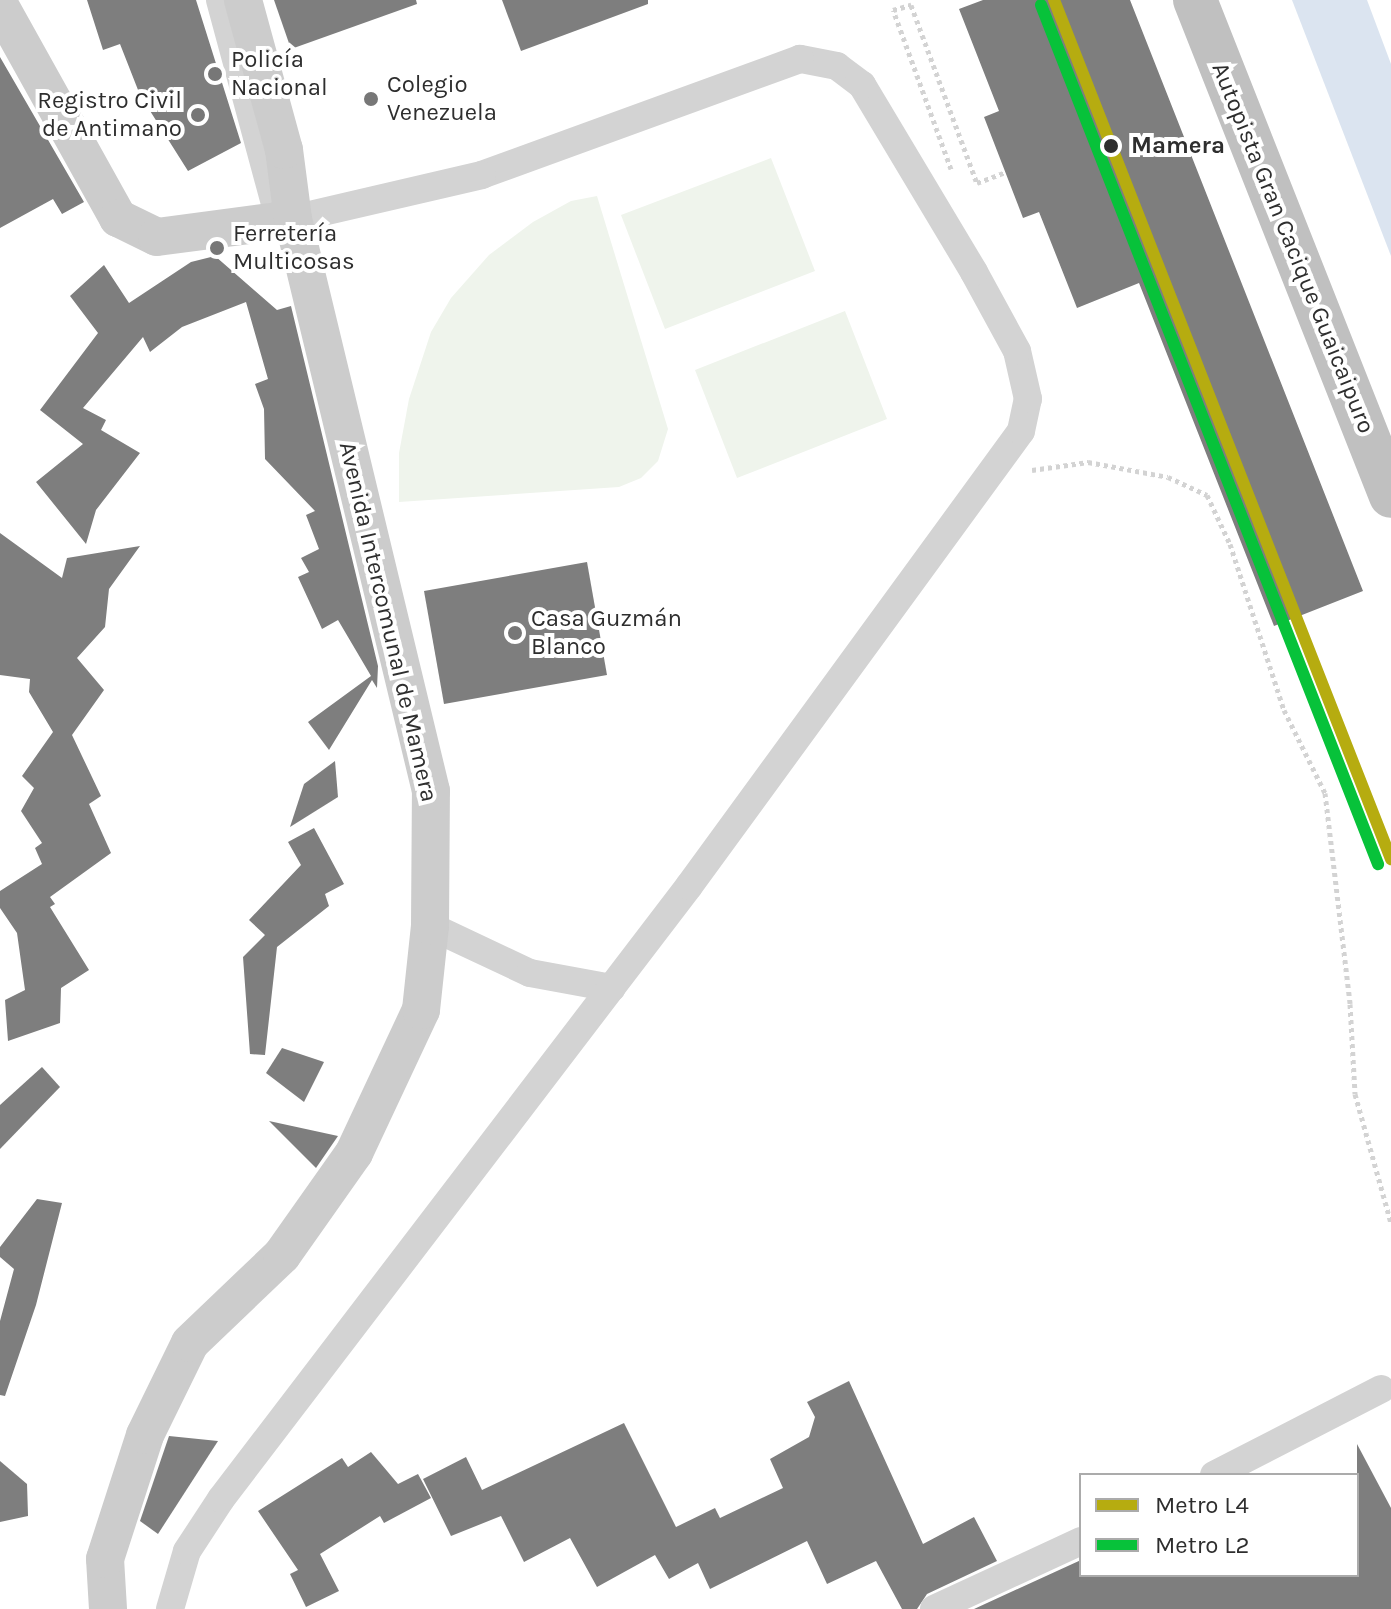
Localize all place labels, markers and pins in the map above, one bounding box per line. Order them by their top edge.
place label: Policía Nacional [231,46,328,102]
marker: Policía Nacional [206,65,224,83]
place label: Colegio Venezuela [387,71,497,127]
place label: Registro Civil de Antimano [37,87,182,143]
marker: Colegio Venezuela [362,90,380,108]
marker: Registro Civil de Antimano [189,106,207,124]
place label: Mamera [1131,132,1225,160]
marker: Mamera [1098,133,1124,159]
place label: Ferretería Multicosas [233,220,355,276]
marker: Ferretería Multicosas [208,239,226,257]
place label: Casa Guzmán Blanco [531,605,682,661]
marker: Casa Guzmán Blanco [506,624,524,642]

